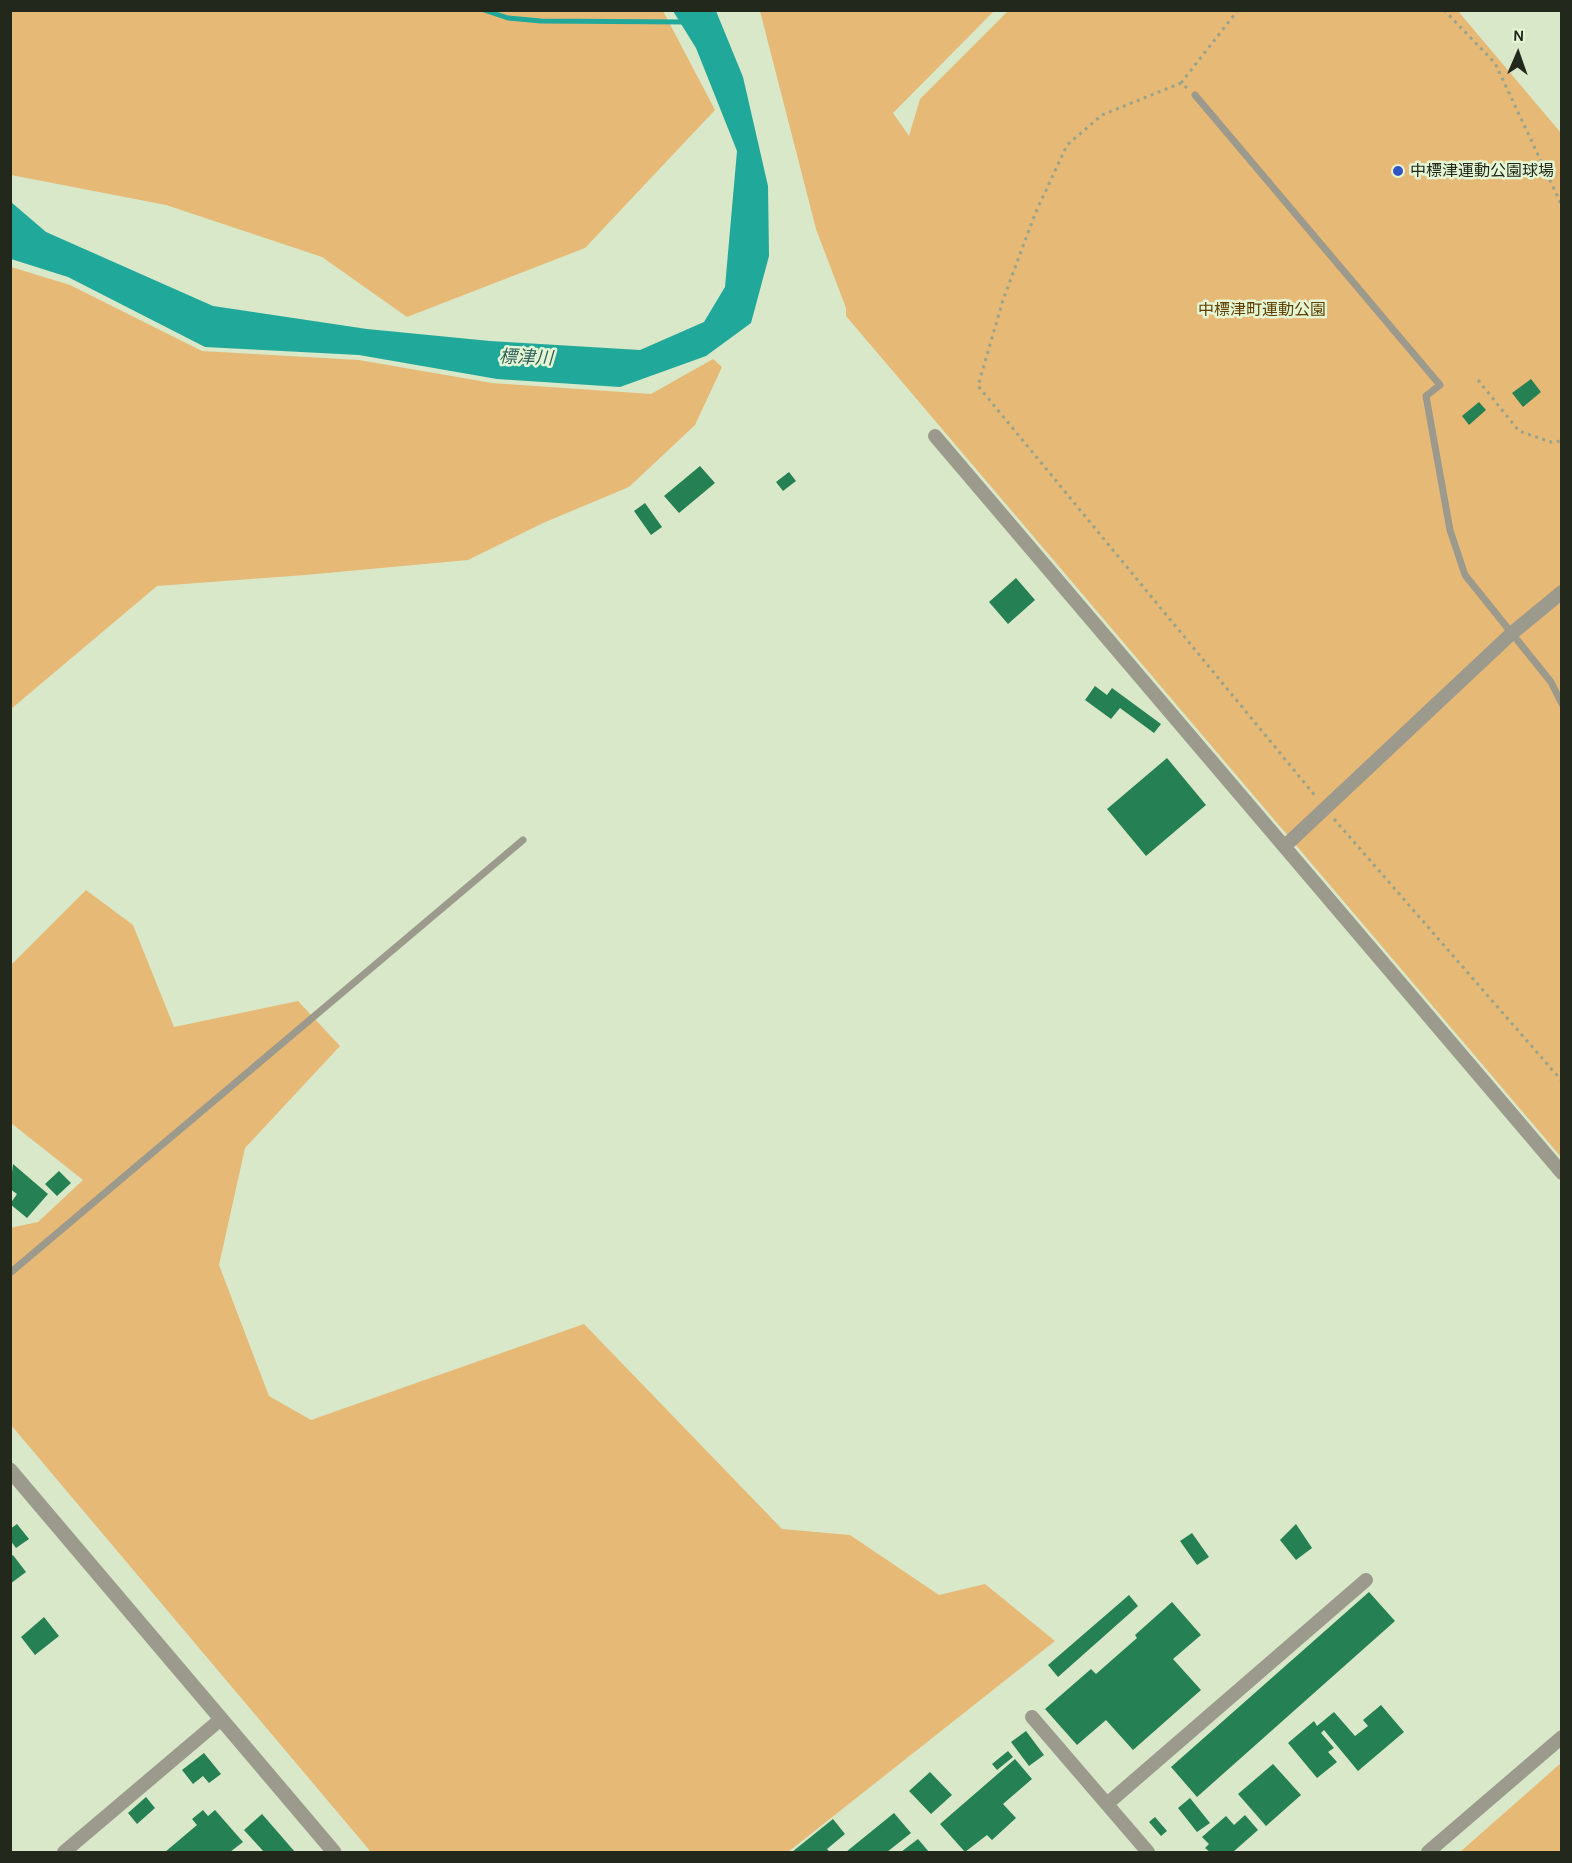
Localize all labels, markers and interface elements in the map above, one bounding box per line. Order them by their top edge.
north arrow [1488,24,1548,84]
text: N [1513,26,1525,45]
place label: 中標津運動公園球場 [1410,161,1554,181]
marker: 中標津運動公園球場 [1391,164,1405,178]
park label: 中標津町運動公園 [1198,300,1326,320]
water label: 標津川 [499,346,553,370]

